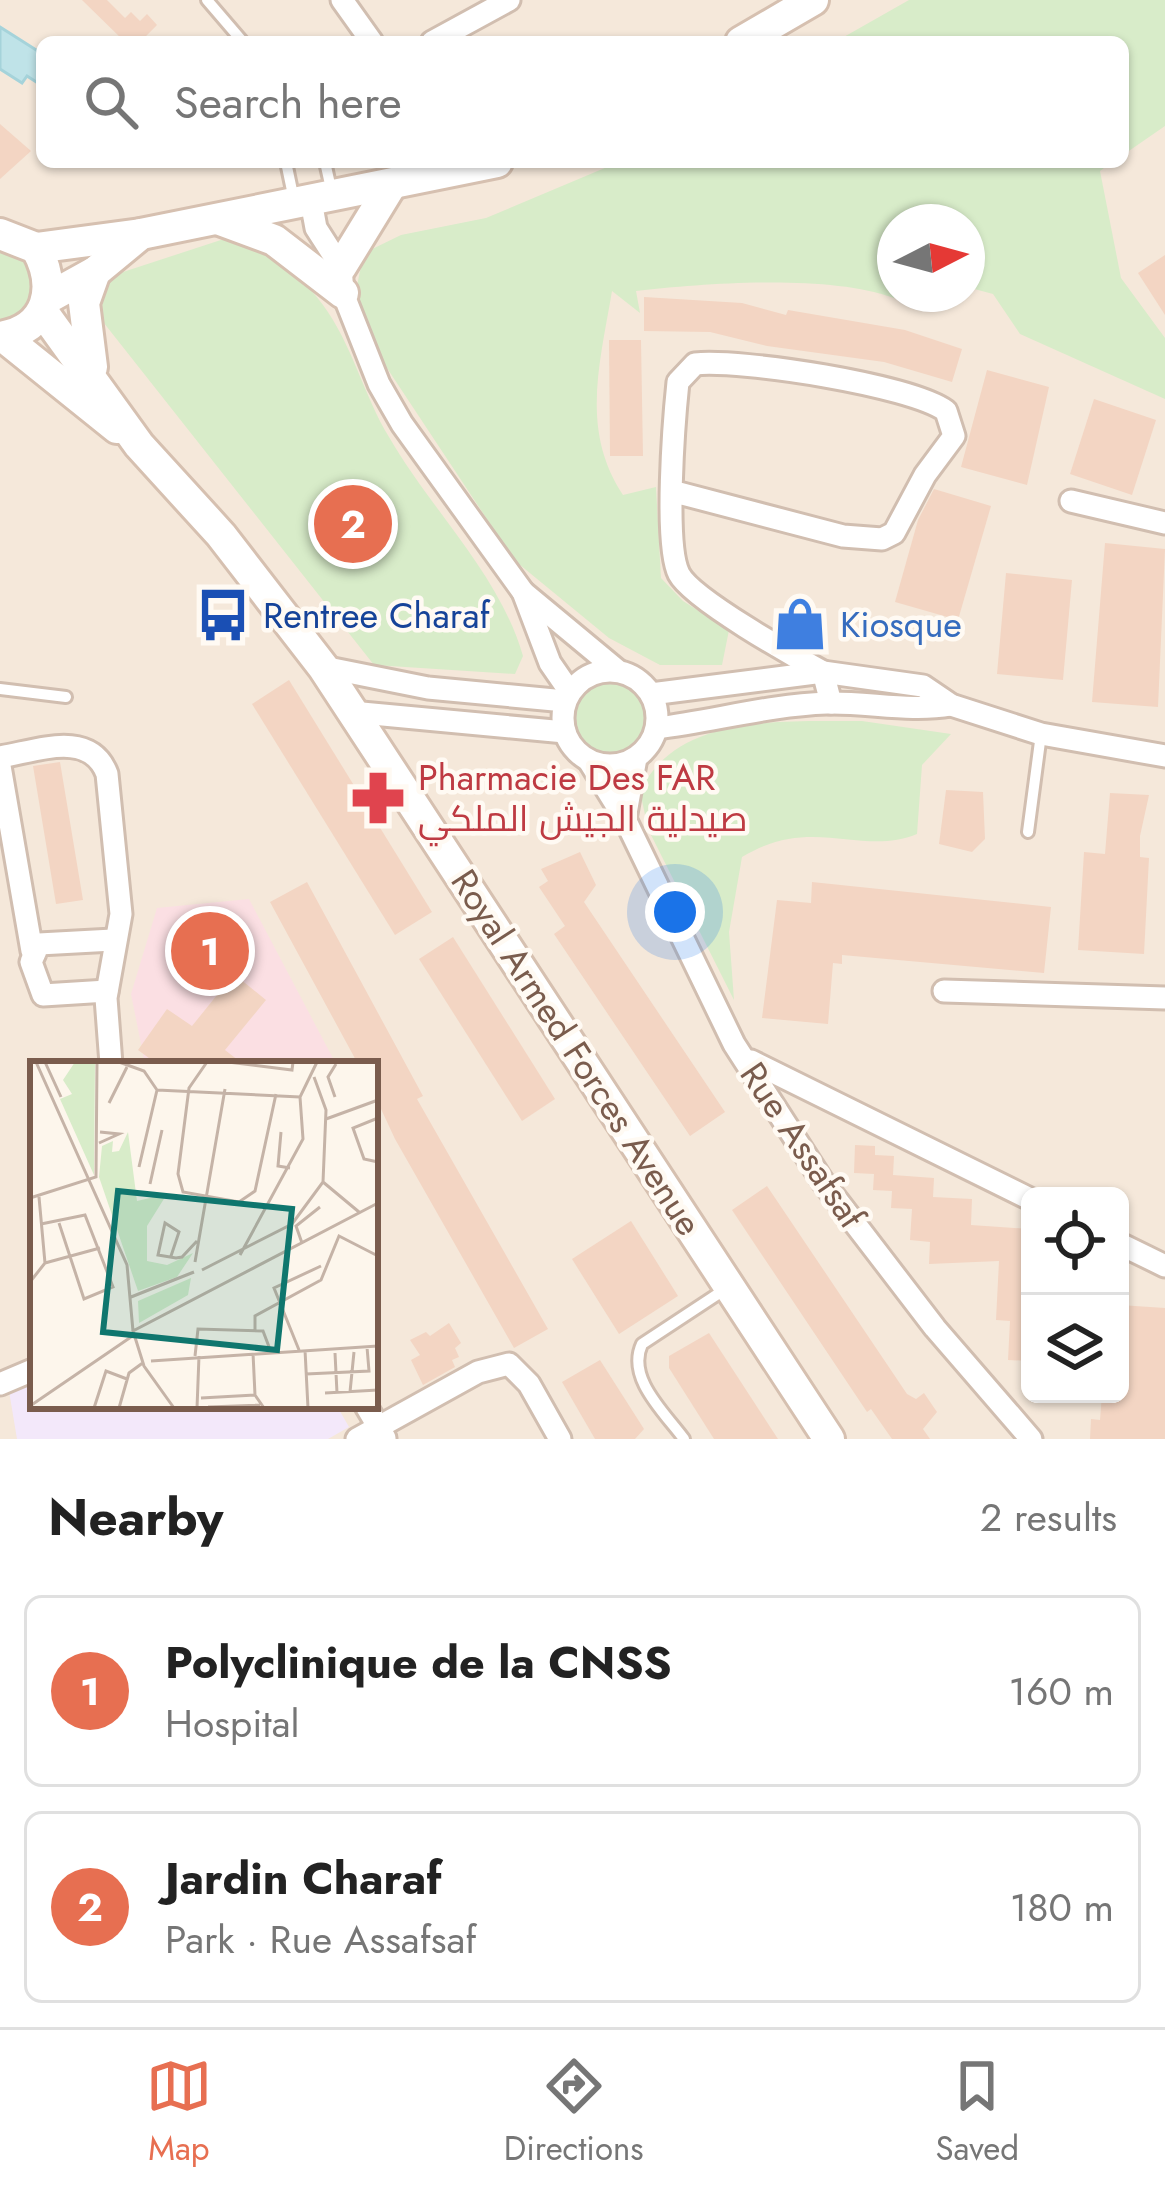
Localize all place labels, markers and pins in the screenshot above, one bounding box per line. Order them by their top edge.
pin: 2 [314,479,392,569]
bus stop icon: Rentree Charaf [194,586,252,644]
place label: Rentree Charaf [263,589,491,641]
shop icon: Kiosque [771,595,829,653]
place label: Kiosque [840,598,962,650]
place label: Pharmacie Des FAR صيدلية الجيش الملكي [418,751,747,847]
pharmacy icon: Pharmacie Des FAR صيدلية الجيش الملكي [349,769,407,827]
pin: 1 [171,906,249,996]

